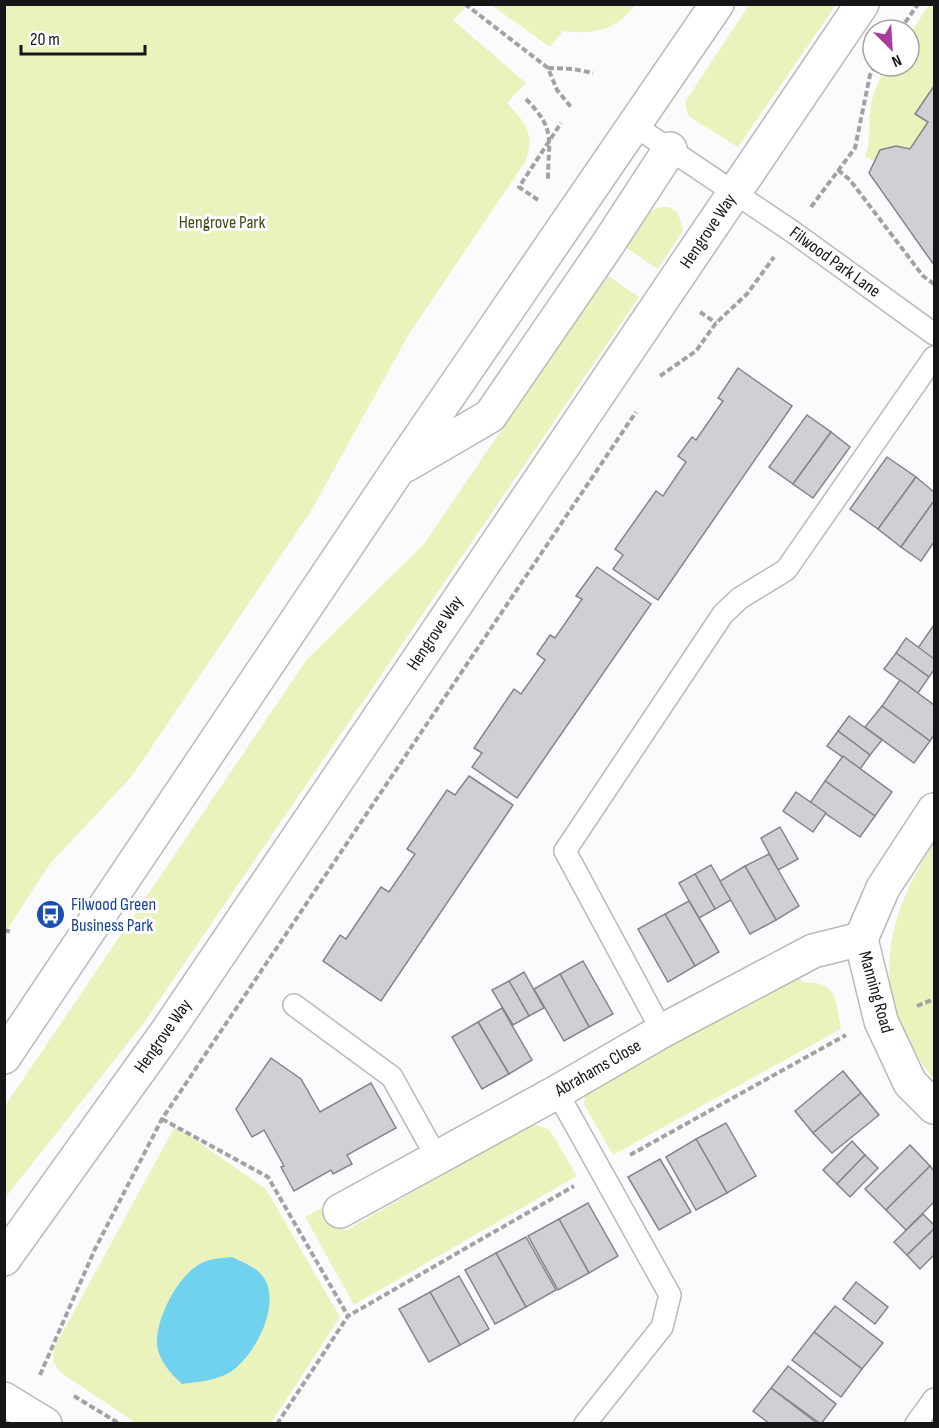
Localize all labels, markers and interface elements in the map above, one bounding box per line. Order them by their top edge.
scale bar [21,18,146,56]
north arrow [861,18,921,78]
text: 20 m [30,29,60,50]
text: N [889,50,904,71]
street label: Hengrove Way [675,190,741,272]
park label: Hengrove Park [179,212,265,233]
street label: Filwood Park Lane [786,222,884,302]
street label: Hengrove Way [402,592,468,674]
place label: Filwood Green Business Park [71,894,156,936]
bus stop icon: Filwood Green Business Park [34,898,66,930]
street label: Manning Road [854,949,898,1035]
street label: Hengrove Way [130,995,196,1077]
street label: Abrahams Close [550,1035,645,1102]

